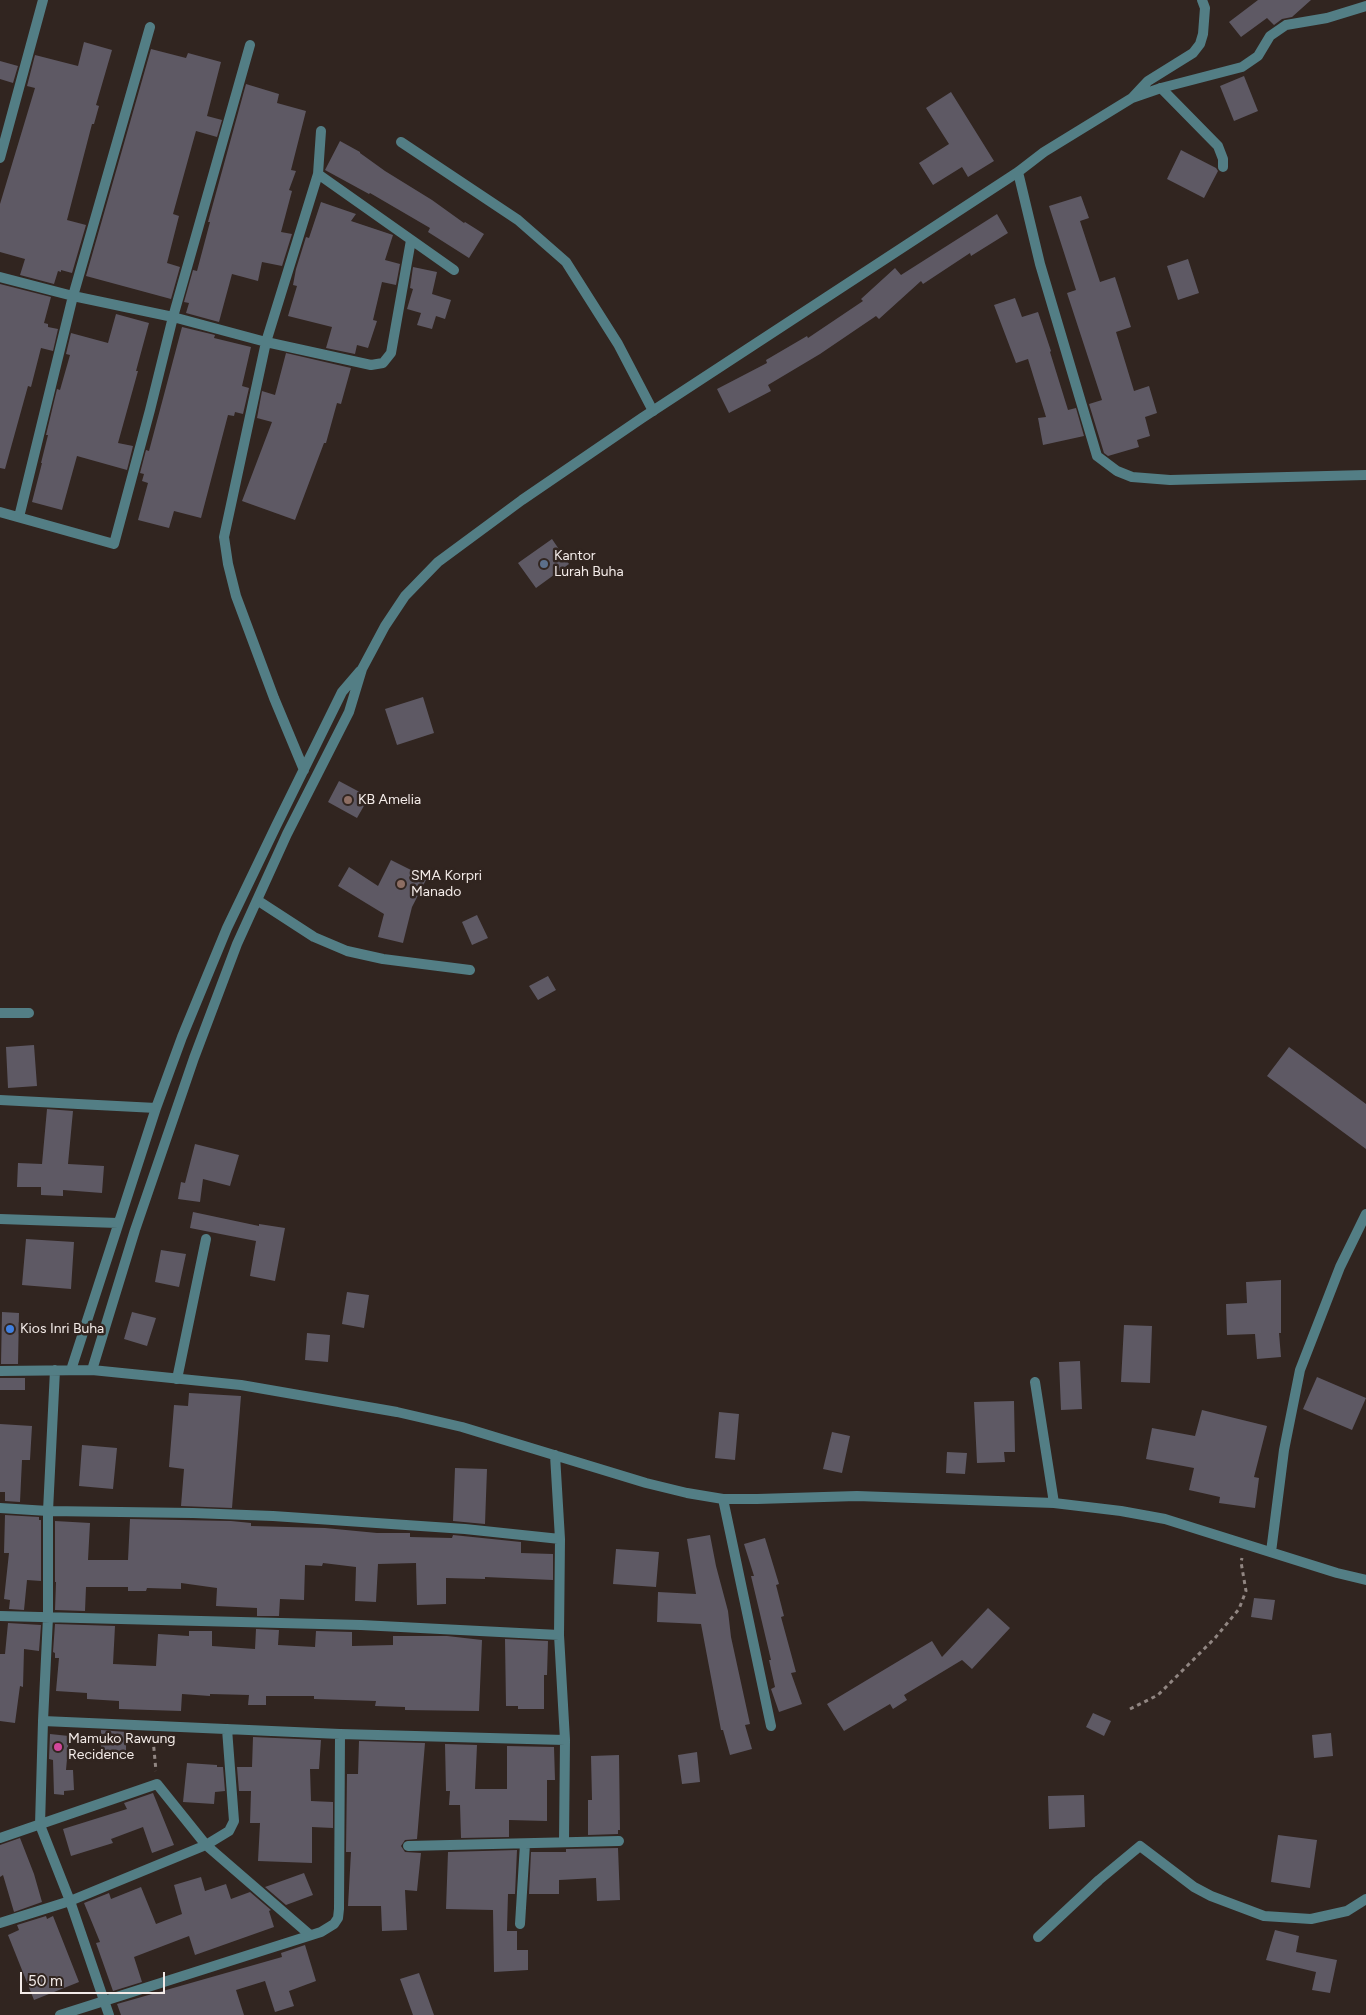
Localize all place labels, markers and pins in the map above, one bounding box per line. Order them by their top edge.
place label: Kantor Lurah Buha [554,548,624,580]
marker: Kantor Lurah Buha [538,558,550,570]
place label: KB Amelia [358,792,421,808]
marker: KB Amelia [342,794,354,806]
place label: SMA Korpri Manado [411,868,482,900]
marker: SMA Korpri Manado [395,878,407,890]
place label: Kios Inri Buha [20,1321,104,1337]
marker: Kios Inri Buha [4,1323,16,1335]
place label: Mamuko Rawung Recidence [68,1731,176,1764]
marker: Mamuko Rawung Recidence [52,1741,64,1753]

